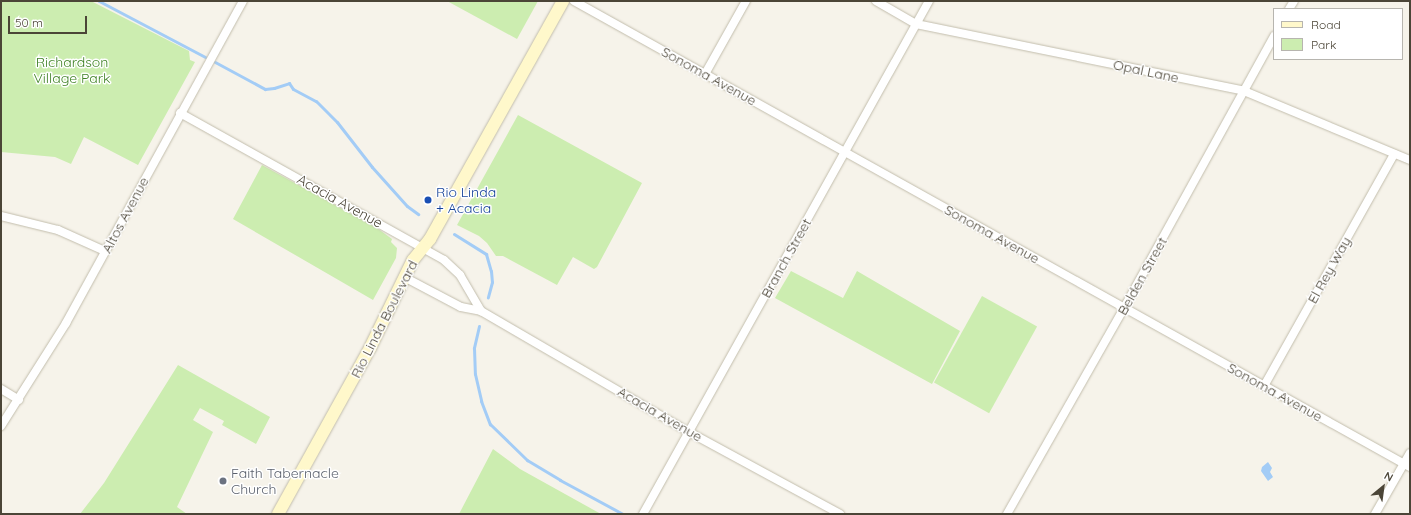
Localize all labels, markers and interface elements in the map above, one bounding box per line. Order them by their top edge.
scale bar [10,8,89,34]
legend [1273,8,1403,60]
text: 50 m [15,15,43,30]
text: Road [1311,17,1341,32]
text: Park [1311,37,1336,52]
street label: Sonoma Avenue [659,43,759,109]
park label: Richardson Village Park [33,54,111,86]
street label: Opal Lane [1112,56,1180,86]
street label: Acacia Avenue [294,171,386,231]
street label: Altos Avenue [98,174,152,256]
place label: Rio Linda + Acacia [436,184,496,216]
marker: Rio Linda + Acacia [423,195,433,205]
street label: Sonoma Avenue [942,201,1042,267]
street label: Branch Street [757,215,815,301]
street label: Belden Street [1114,234,1170,318]
street label: El Rey Way [1304,234,1354,306]
street label: Rio Linda Boulevard [347,257,421,381]
street label: Sonoma Avenue [1225,359,1325,425]
street label: Acacia Avenue [615,383,705,445]
place label: Faith Tabernacle Church [231,465,339,498]
north arrow [1363,467,1403,507]
text: N [1382,468,1396,485]
marker: Faith Tabernacle Church [218,476,228,486]

